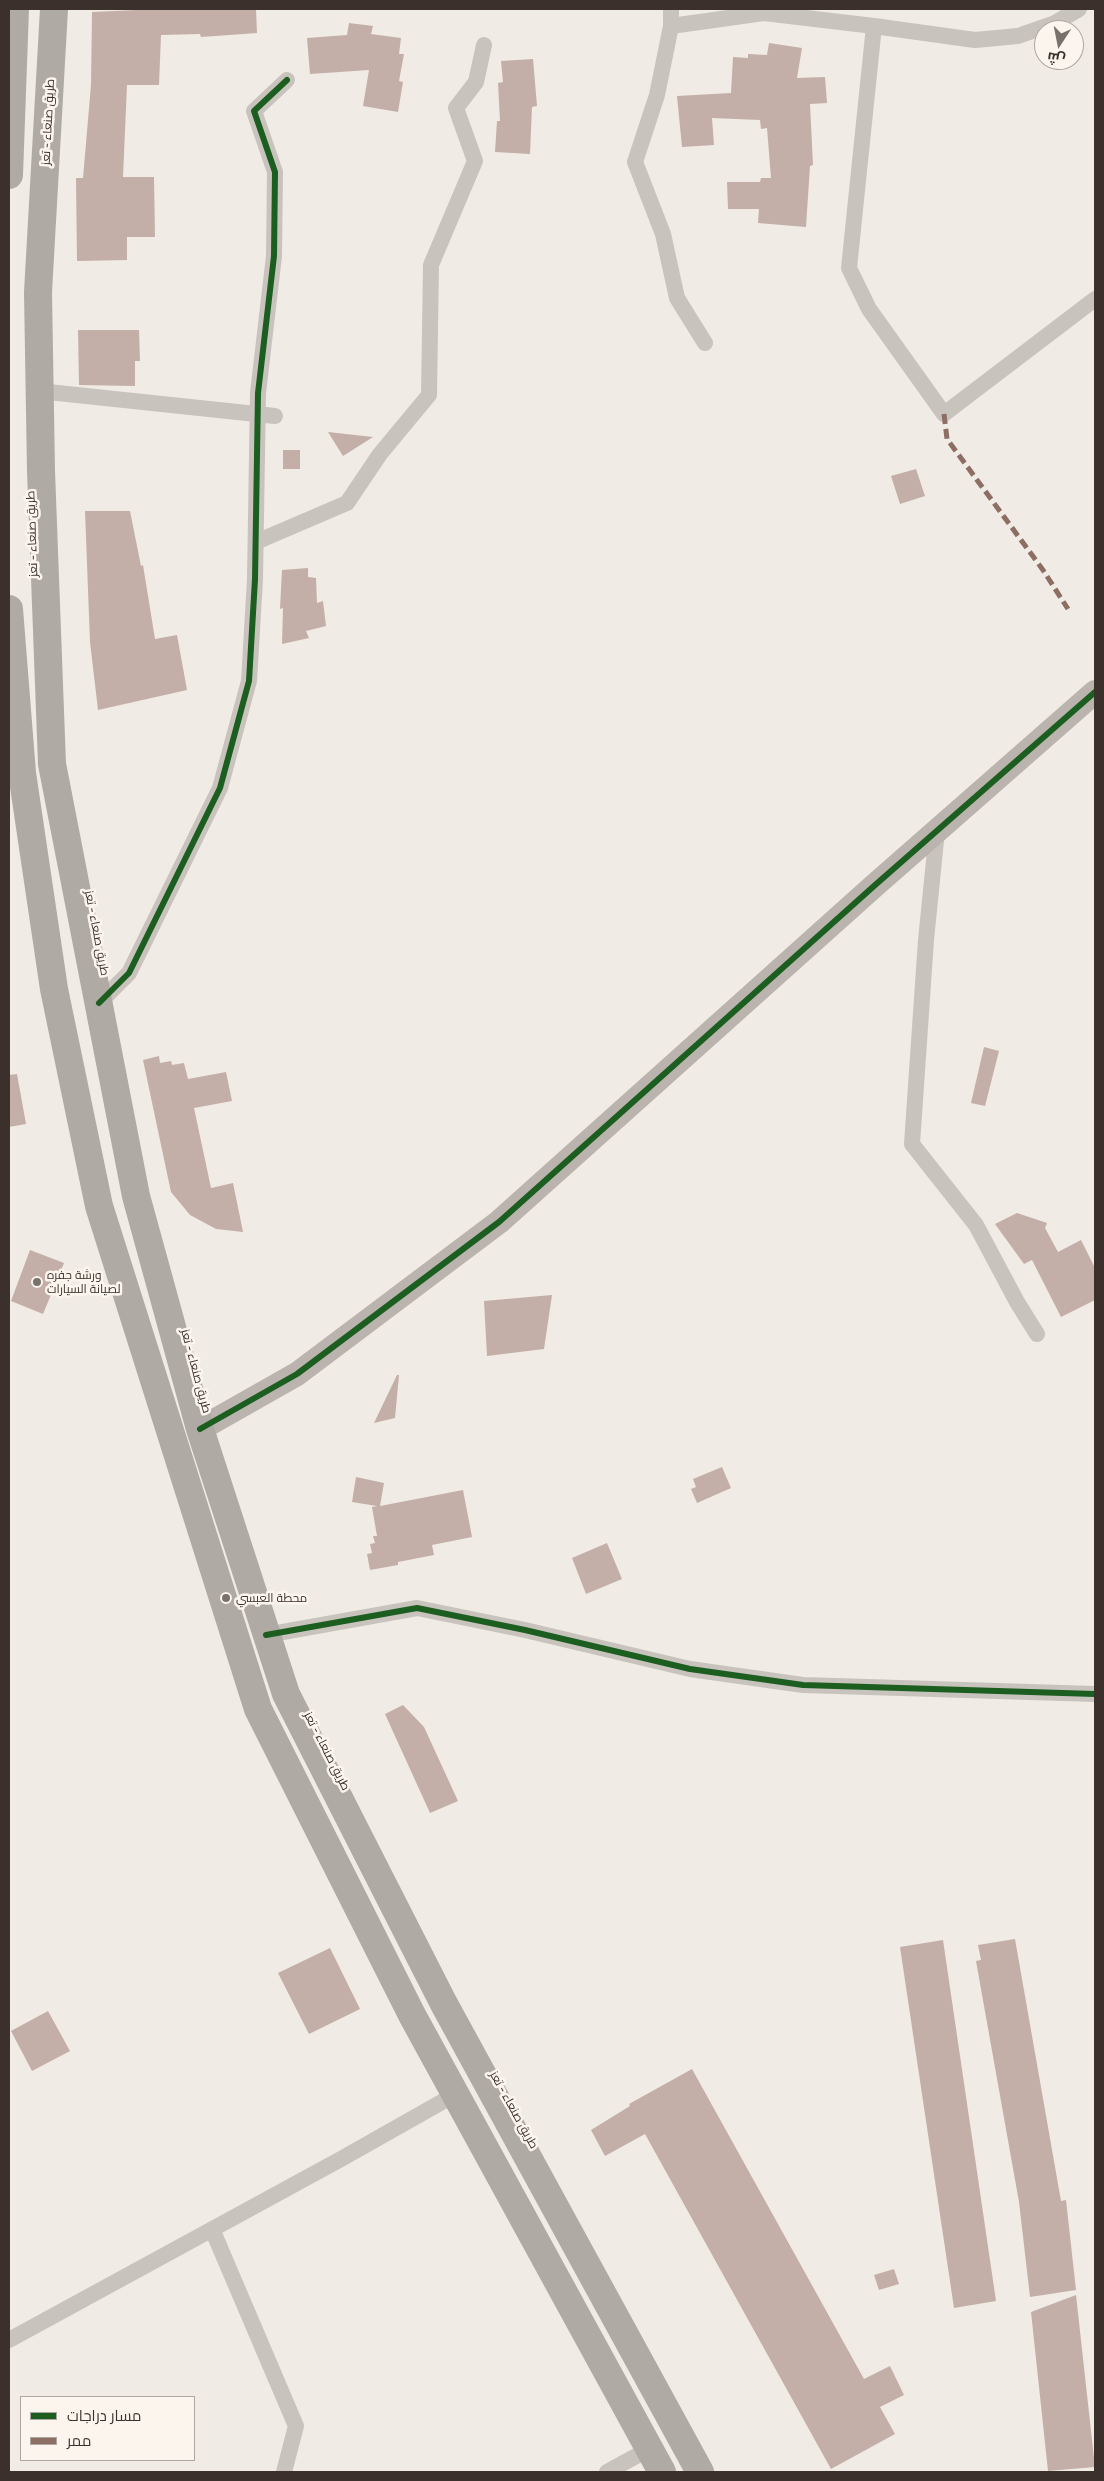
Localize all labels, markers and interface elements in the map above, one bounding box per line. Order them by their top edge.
north arrow [1034,20,1084,70]
text: ش [1046,49,1067,69]
street label: طريق صنعاء - تعز [39,78,57,166]
street label: طريق صنعاء - تعز [23,491,41,577]
street label: طريق صنعاء - تعز [82,889,112,977]
place label: ورشة جفره لصيانة السيارات [47,1268,121,1296]
marker: ورشة جفره لصيانة السيارات [31,1276,43,1288]
street label: طريق صنعاء - تعز [178,1327,214,1415]
place label: محطة العبسي [236,1591,307,1605]
marker: محطة العبسي [220,1592,232,1604]
street label: طريق صنعاء - تعز [301,1709,353,1793]
street label: طريق صنعاء - تعز [487,2069,541,2151]
legend [20,2396,195,2461]
text: مسار دراجات [67,2406,141,2424]
text: ممر [67,2431,91,2449]

